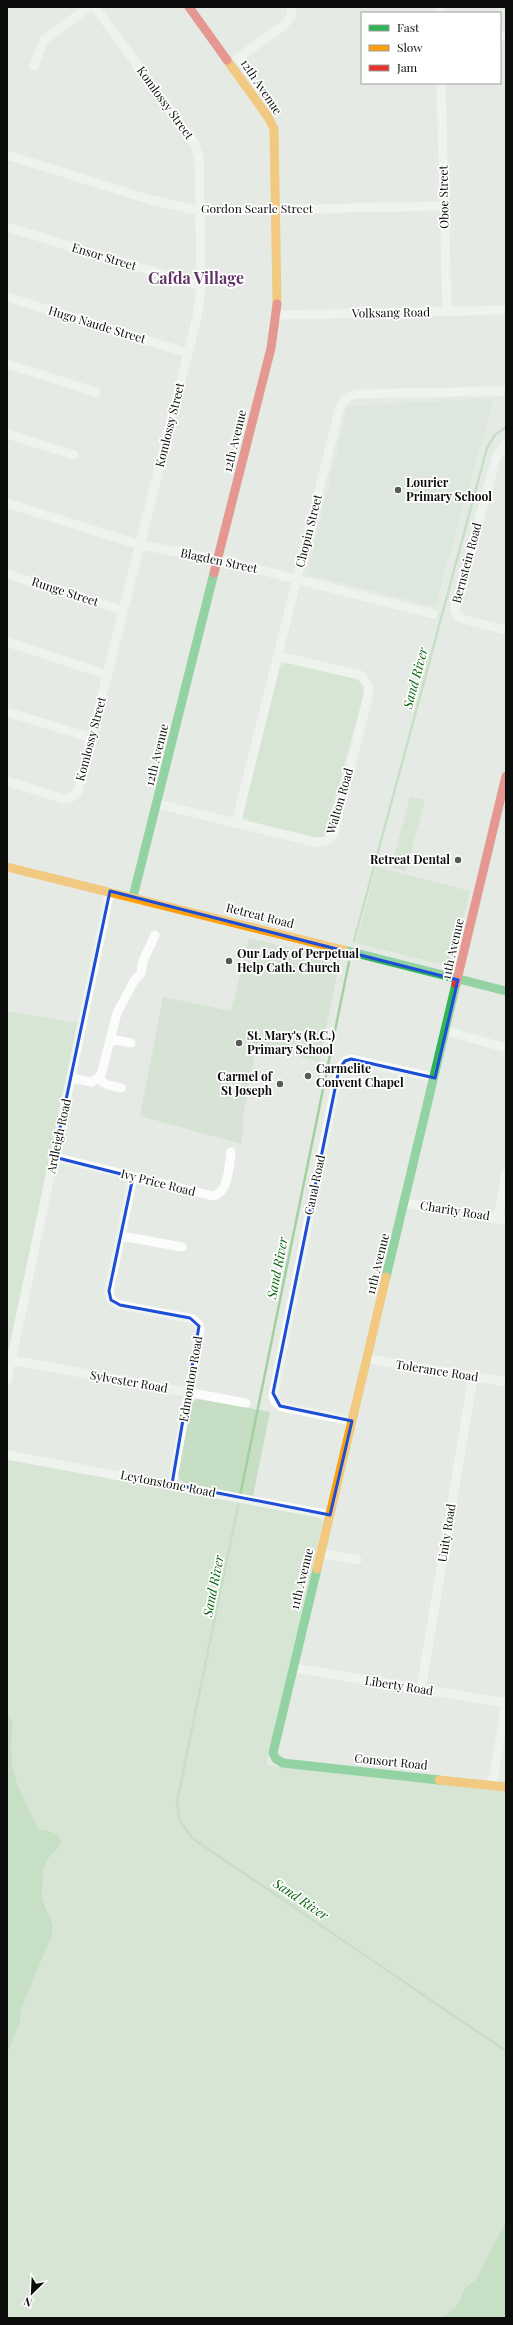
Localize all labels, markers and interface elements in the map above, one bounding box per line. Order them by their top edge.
legend [361,12,501,84]
text: Fast [397,19,420,35]
text: Slow [397,39,423,55]
street label: 12th Avenue [237,56,286,117]
text: Jam [396,59,418,75]
street label: Komlossy Street [134,63,198,143]
street label: Oboe Street [434,164,452,229]
street label: Gordon Searle Street [201,200,314,216]
street label: Ensor Street [70,239,139,274]
district label: Cafda Village [148,267,244,288]
street label: Hugo Naude Street [47,302,149,347]
street label: Volksang Road [351,303,430,321]
street label: Komlossy Street [151,380,187,469]
street label: 12th Avenue [219,408,249,474]
place label: Lourier Primary School [406,474,492,504]
marker: Lourier Primary School [393,485,403,495]
street label: Chopin Street [291,492,325,569]
street label: Bernstein Road [448,521,484,605]
street label: Blagden Street [179,544,260,576]
street label: Runge Street [30,573,101,610]
water label: Sand River [398,645,431,711]
street label: Komlossy Street [71,694,109,783]
street label: 12th Avenue [141,722,171,788]
street label: Walton Road [322,766,356,837]
place label: Retreat Dental [370,851,450,867]
marker: Retreat Dental [453,855,463,865]
street label: Retreat Road [225,899,296,931]
street label: 11th Avenue [437,917,467,981]
place label: Our Lady of Perpetual Help Cath. Church [237,945,359,975]
marker: Our Lady of Perpetual Help Cath. Church [224,956,234,966]
place label: St. Mary's (R.C.) Primary School [247,1027,335,1057]
marker: St. Mary's (R.C.) Primary School [234,1038,244,1048]
place label: Carmelite Convent Chapel [316,1060,404,1090]
place label: Carmel of St Joseph [217,1068,274,1098]
marker: Carmelite Convent Chapel [303,1071,313,1081]
marker: Carmel of St Joseph [275,1079,285,1089]
street label: Ardleigh Road [42,1097,74,1176]
street label: Canal Road [300,1153,328,1216]
street label: Ivy Price Road [119,1165,197,1199]
street label: Charity Road [419,1197,491,1223]
street label: 11th Avenue [362,1232,392,1296]
water label: Sand River [262,1235,291,1301]
street label: Edmonton Road [175,1335,205,1423]
street label: Tolerance Road [395,1356,480,1384]
street label: Sylvester Road [89,1366,169,1396]
street label: Leytonstone Road [119,1466,217,1500]
street label: Unity Road [433,1502,459,1563]
street label: 11th Avenue [286,1547,316,1611]
water label: Sand River [198,1553,227,1619]
street label: Liberty Road [364,1672,435,1698]
street label: Consort Road [354,1749,429,1773]
water label: Sand River [270,1874,332,1923]
north arrow [12,2273,52,2313]
text: N [21,2294,34,2311]

